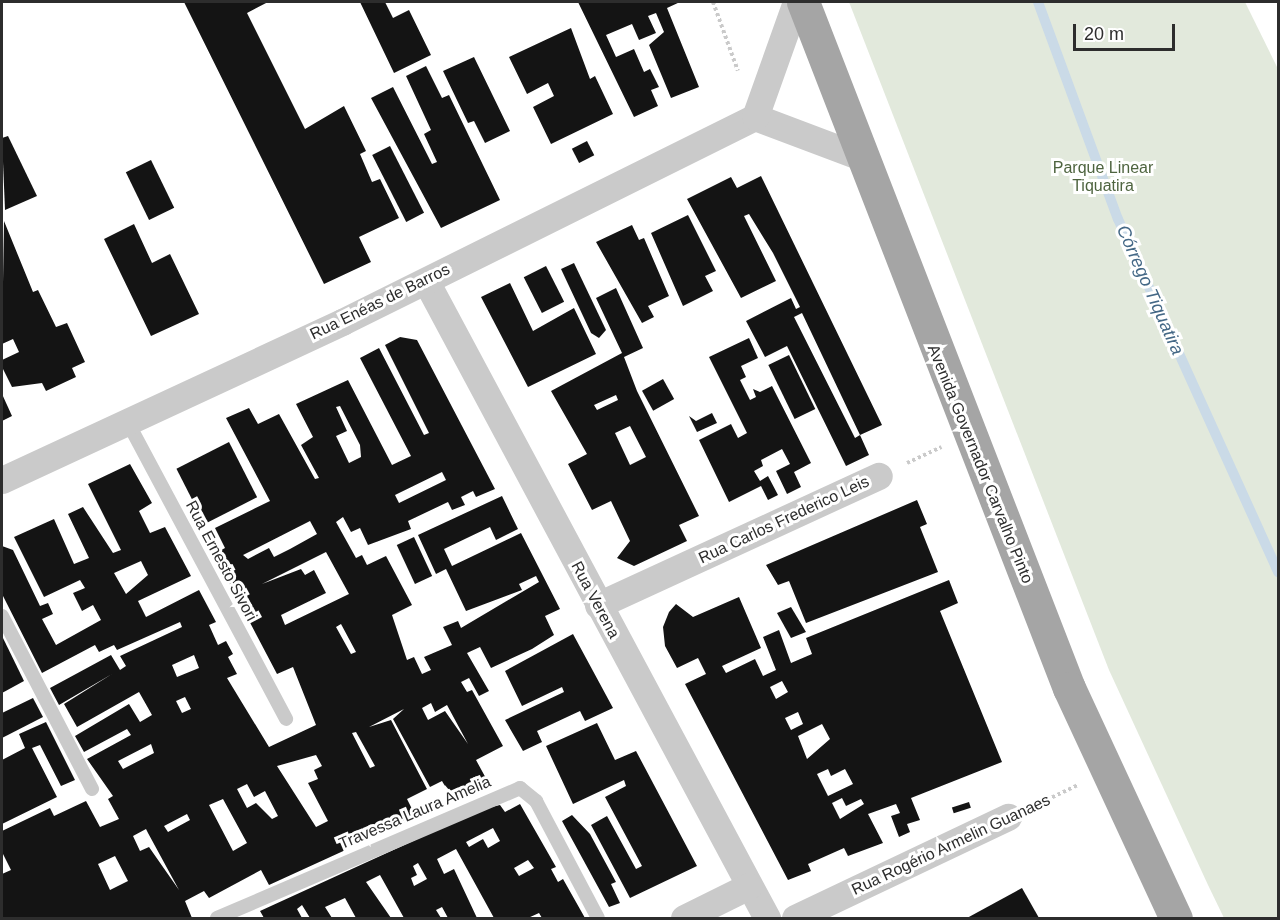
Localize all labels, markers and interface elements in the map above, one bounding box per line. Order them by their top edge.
scale bar [1076,12,1178,50]
text: 20 m [1084,24,1124,44]
park label: Parque Linear Tiquatira [1053,158,1153,196]
water label: Córrego Tiquatira [1112,222,1188,358]
street label: Rua Enéas de Barros [307,260,453,344]
street label: Avenida Governador Carvalho Pinto [923,342,1037,586]
street label: Rua Carlos Frederico Leis [696,472,872,568]
street label: Rua Ernesto Sivori [181,498,261,624]
street label: Rua Verena [567,558,623,642]
street label: Travessa Laura Amelia [336,772,494,854]
street label: Rua Rogério Armelin Guanaes [848,790,1054,900]

